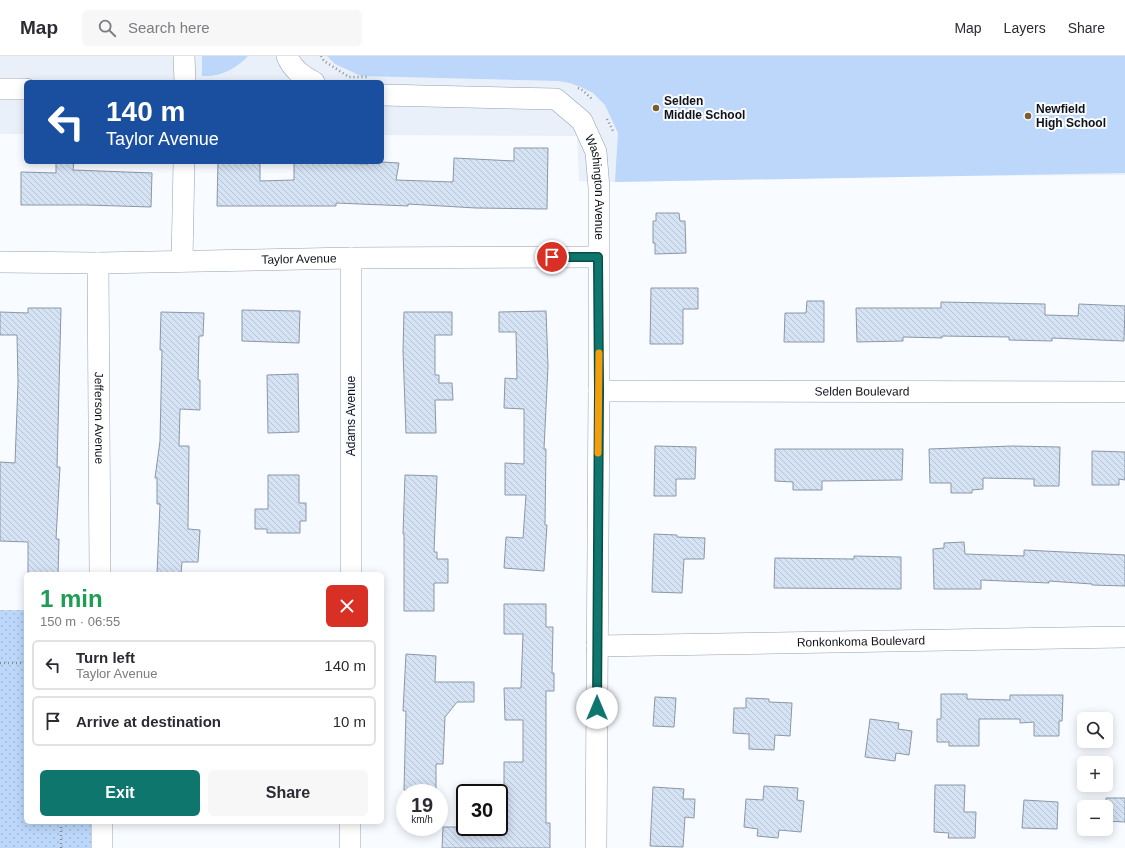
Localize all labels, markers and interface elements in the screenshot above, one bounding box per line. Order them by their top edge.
search box [82,10,362,46]
text: Map [20,17,58,38]
icon: search [96,17,118,39]
text: Search here [128,19,210,36]
text: Map [954,20,982,36]
text: Layers [1004,20,1046,36]
text: Share [1068,20,1105,36]
place label: Selden Middle School [664,94,745,122]
icon: left [40,96,92,148]
text: 140 m [106,96,185,127]
place label: Newfield High School [1036,102,1106,130]
marker: Selden Middle School [651,103,661,113]
marker: Newfield High School [1023,111,1033,121]
text: Taylor Avenue [106,129,219,149]
street label: Washington Avenue [582,132,606,240]
pin [535,240,569,274]
icon: arrive [541,246,563,268]
street label: Taylor Avenue [261,251,337,267]
street label: Jefferson Avenue [92,372,106,465]
street label: Adams Avenue [344,375,358,456]
street label: Selden Boulevard [815,384,909,399]
text: 1 min [40,585,103,612]
button: close [326,585,368,627]
text: 150 m · 06:55 [40,614,120,629]
street label: Ronkonkoma Boulevard [797,633,925,650]
text: Turn left [76,649,135,666]
icon: left [42,654,64,676]
text: 140 m [324,657,366,674]
text: Taylor Avenue [76,666,157,681]
position arrow [576,687,618,729]
icon: arrive [42,710,64,732]
map controls [1077,712,1113,836]
button: search [1077,712,1113,748]
text: Arrive at destination [76,713,221,730]
text: 10 m [333,713,366,730]
button: + [1077,756,1113,792]
button: Exit [40,770,200,816]
button: Share [208,770,368,816]
speed limit sign: 30 [456,784,508,836]
text: 19 [411,794,433,816]
button: − [1077,800,1113,836]
text: km/h [411,814,433,825]

